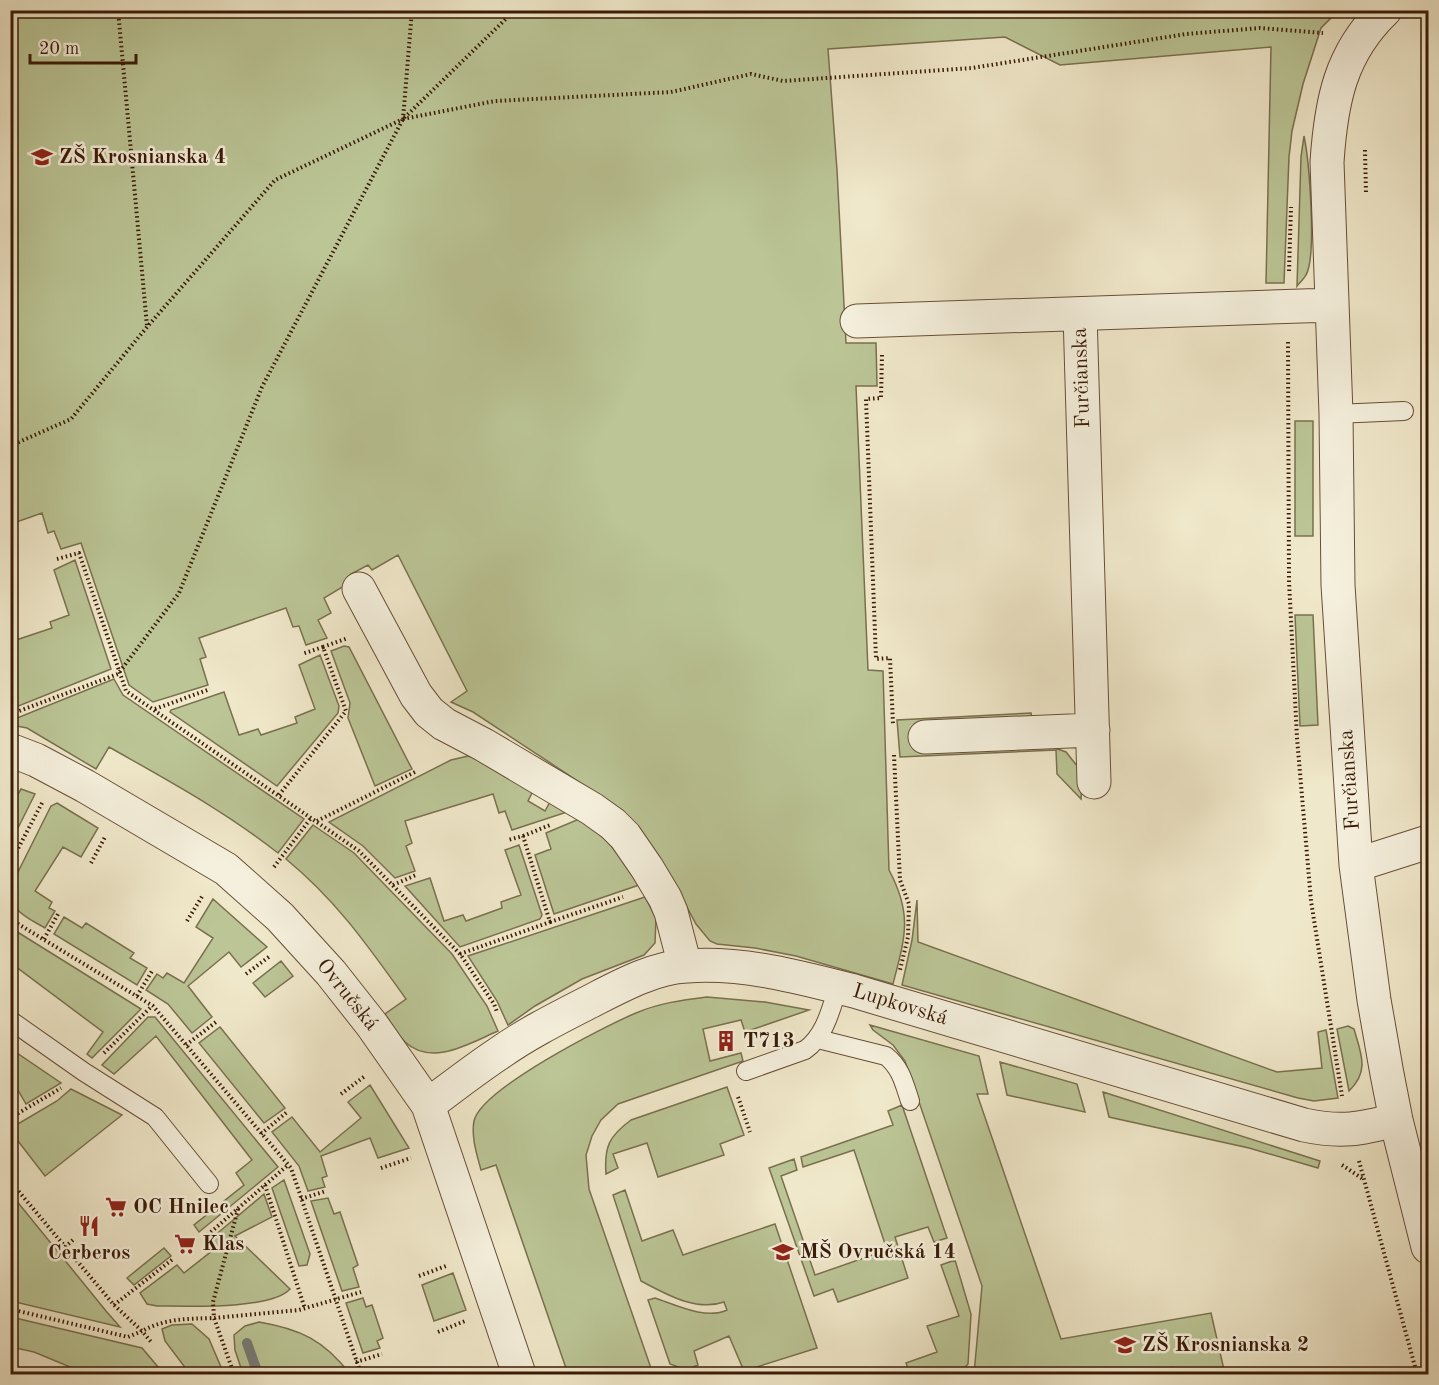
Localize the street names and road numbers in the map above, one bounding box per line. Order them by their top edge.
street label: Furčianska [1070,327,1094,429]
street label: Furčianska [1336,729,1364,831]
street label: Ovručská [312,955,382,1035]
street label: Lupkovská [850,981,950,1029]

